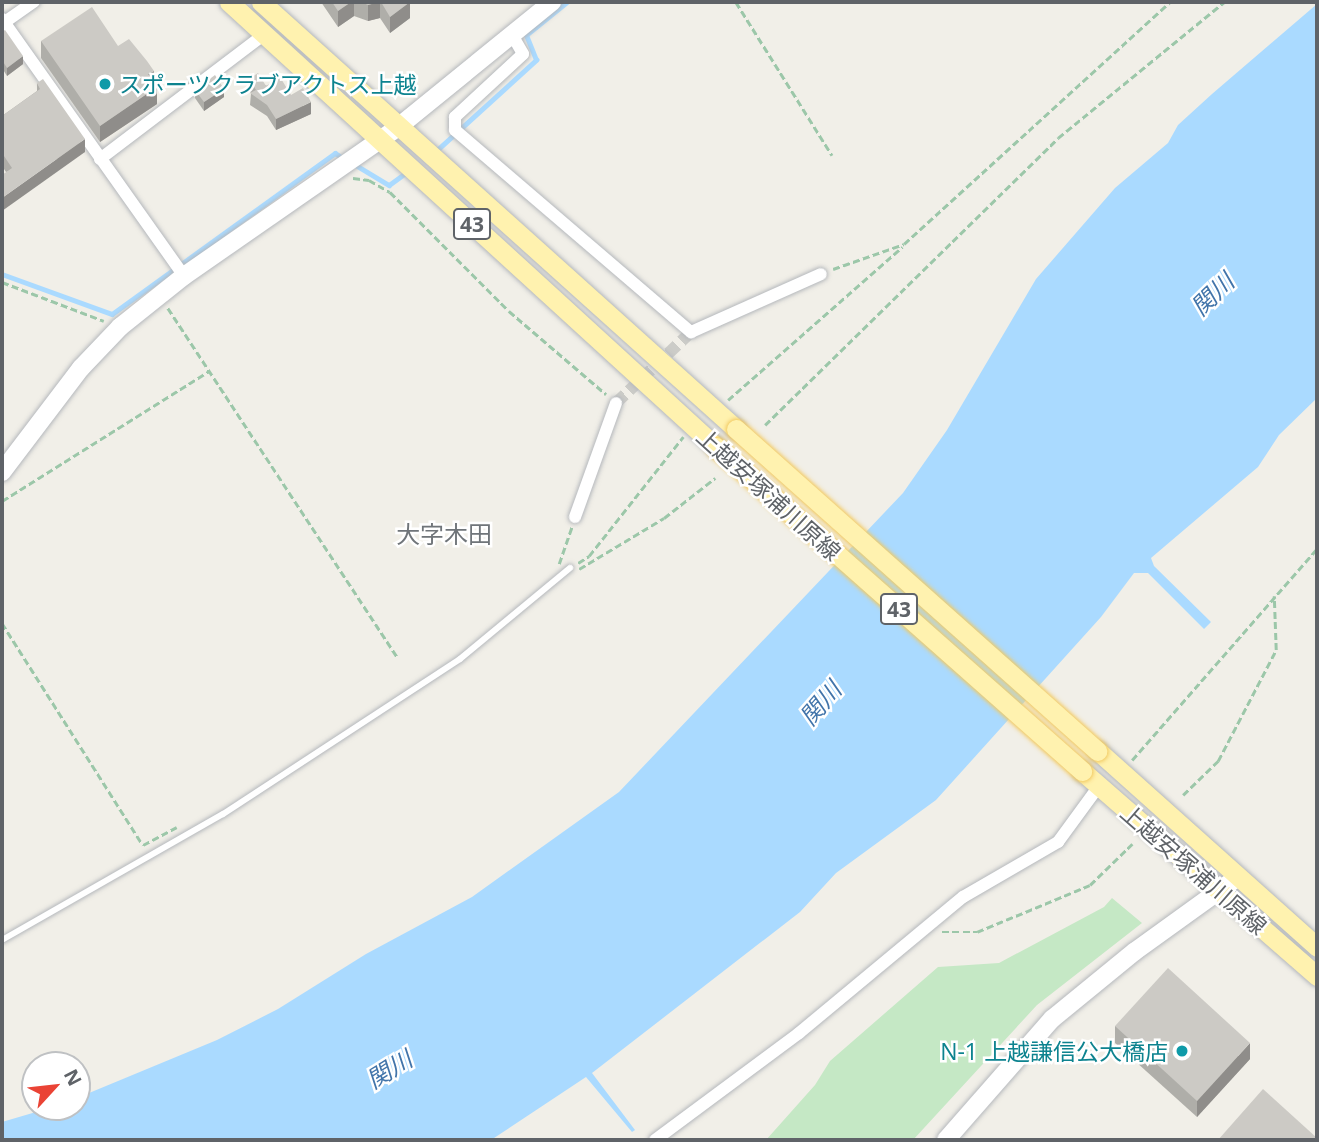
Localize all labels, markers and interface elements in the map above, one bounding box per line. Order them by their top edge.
place label: スポーツクラブアクトス上越 [119,70,418,98]
marker: スポーツクラブアクトス上越 [97,76,113,92]
road number: 43 [453,206,491,242]
water label: 関川 [1185,267,1239,321]
street label: 上越安塚浦川原線 [691,422,847,566]
district label: 大字木田 [396,520,492,548]
road number: 43 [880,592,918,626]
water label: 関川 [793,675,847,731]
street label: 上越安塚浦川原線 [1116,798,1272,940]
place label: N-1 上越謙信公大橋店 [940,1037,1168,1065]
marker: N-1 上越謙信公大橋店 [1174,1043,1190,1059]
water label: 関川 [361,1044,417,1094]
north arrow [21,1051,91,1121]
text: N [58,1065,88,1090]

